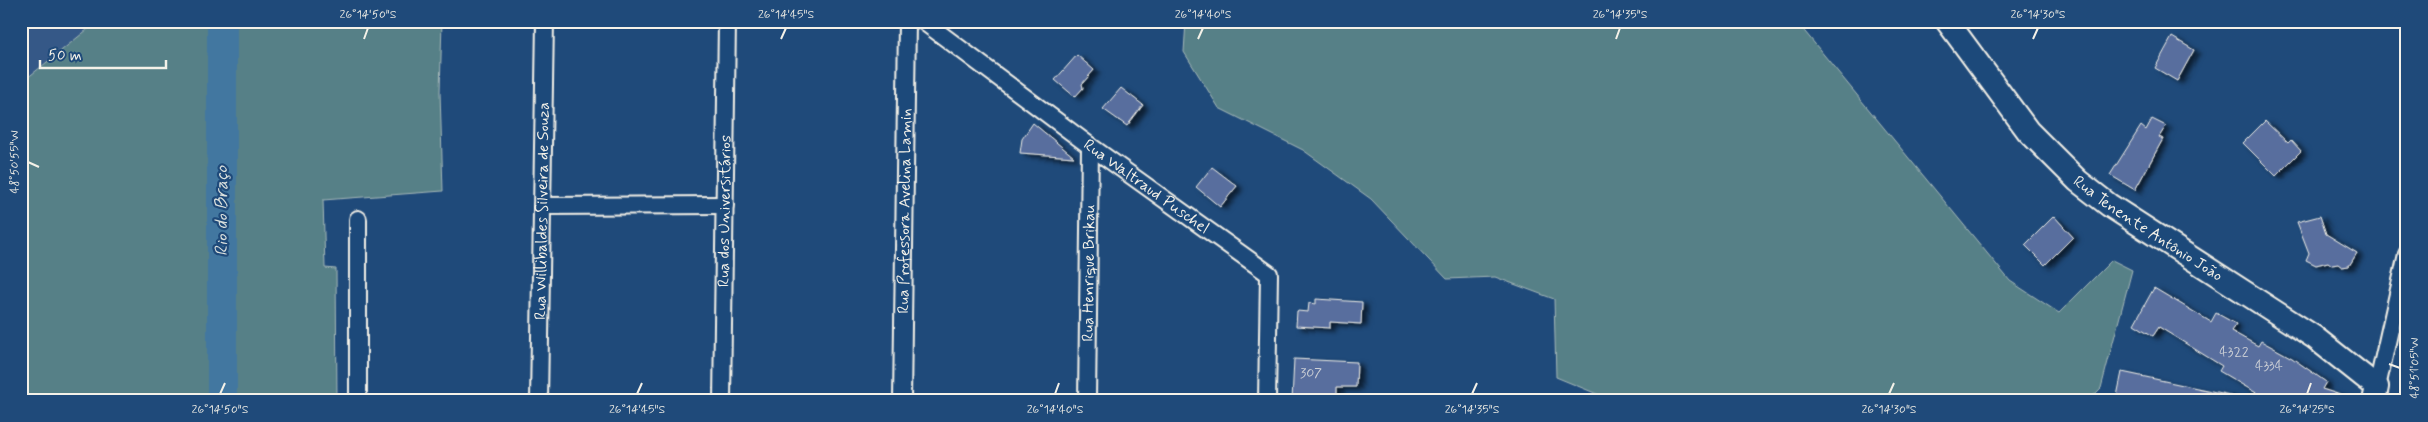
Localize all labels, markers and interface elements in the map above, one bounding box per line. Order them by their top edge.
text: 26°14'50"S [340,7,397,23]
text: 26°14'45"S [758,7,814,23]
text: 26°14'40"S [1175,7,1232,23]
text: 26°14'35"S [1593,7,1648,23]
text: 26°14'30"S [2010,7,2066,23]
scale bar [40,38,166,70]
text: 50 m [48,46,82,66]
street label: Rua Willibaldes Silveira de Souza [530,102,554,320]
street label: Rua Professora Avelina Lamin [893,108,916,314]
text: 48°50'55"W [7,130,23,194]
street label: Rua Waltraud Puschel [1079,134,1214,239]
street label: Rua dos Universitários [713,135,736,287]
water label: Rio do Braço [210,164,234,256]
street label: Rua Tenente Antônio João [2069,171,2227,286]
street label: Rua Henrique Brikau [1077,204,1100,342]
text: 48°51'05"W [2407,337,2423,398]
house number: 4322 [2219,343,2249,361]
house number: 4334 [2255,357,2283,375]
house number: 307 [1300,364,1322,382]
text: 26°14'50"S [192,402,249,418]
text: 26°14'45"S [609,402,665,418]
text: 26°14'40"S [1027,402,1084,418]
text: 26°14'35"S [1445,402,1500,418]
text: 26°14'30"S [1861,402,1917,418]
text: 26°14'25"S [2279,402,2335,418]

